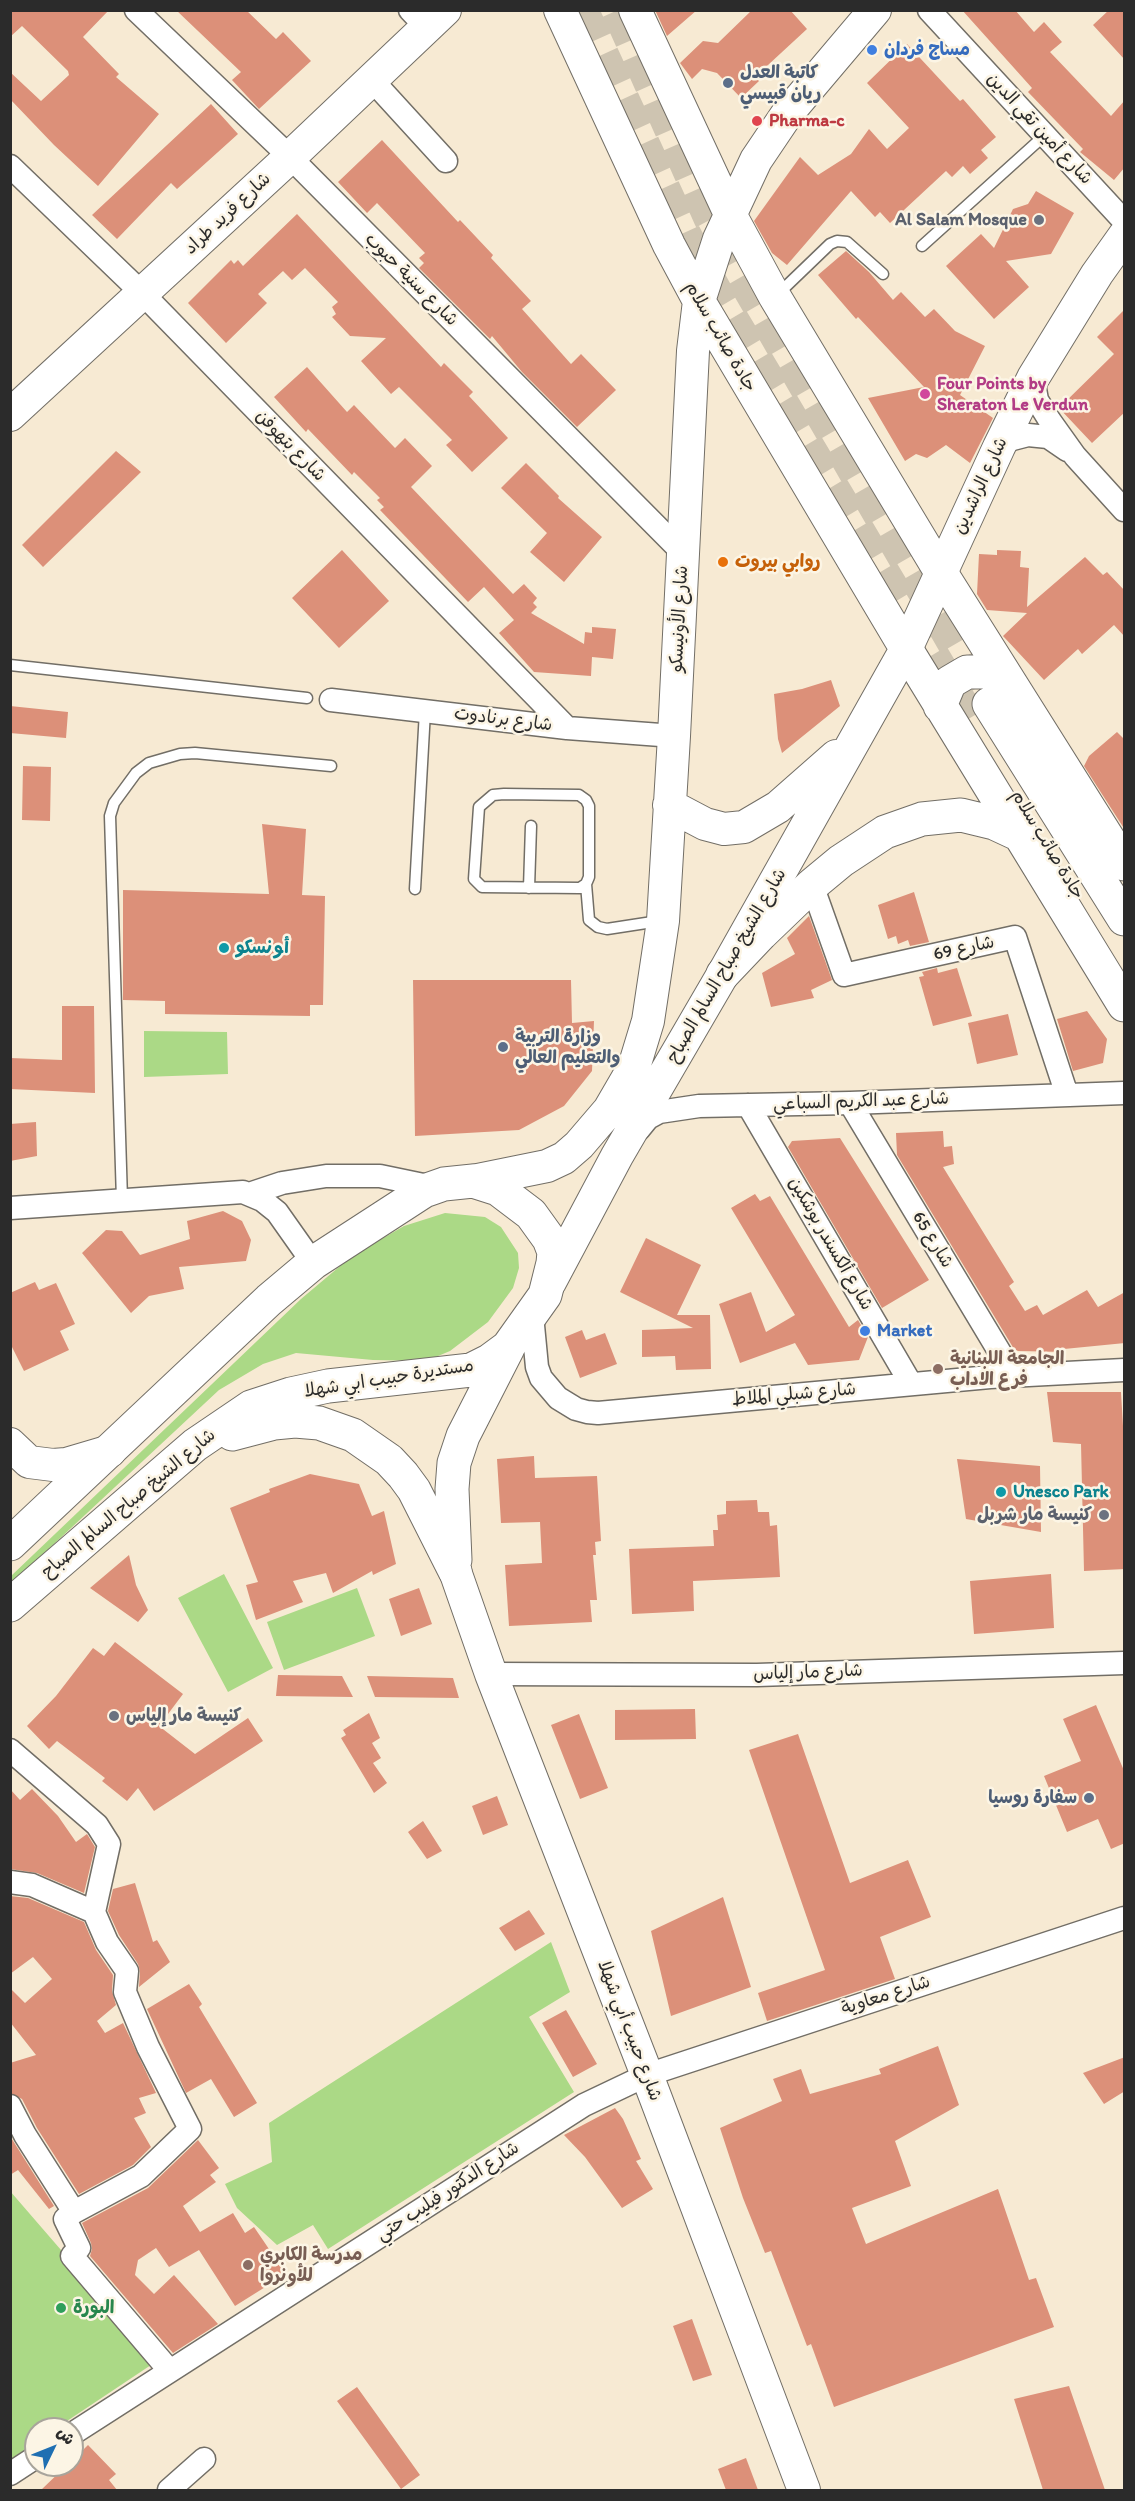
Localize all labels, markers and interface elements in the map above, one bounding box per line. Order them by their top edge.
place label: مساج فردان [884,39,970,61]
marker: مساج فردان [865,43,879,57]
place label: كاتبة العدل ريان قبيسي [740,62,821,104]
street label: شارع أمين تقي الدين [982,68,1096,190]
marker: كاتبة العدل ريان قبيسي [721,76,735,90]
place label: Pharma-c [769,110,845,132]
marker: Pharma-c [750,114,764,128]
street label: شارع فريد طراد [180,168,276,260]
place label: Al Salam Mosque [895,209,1027,231]
marker: Al Salam Mosque [1032,213,1046,227]
street label: شارع سنية حبوب [360,229,462,331]
street label: جادة صائب سلام [680,278,760,396]
place label: Four Points by Sheraton Le Verdun [937,373,1088,416]
marker: Four Points by Sheraton Le Verdun [918,387,932,401]
street label: شارع بتهوفن [250,406,330,486]
street label: شارع الراشدين [949,434,1013,538]
place label: روابي بيروت [735,551,821,573]
marker: روابي بيروت [716,555,730,569]
street label: شارع الأونيسكو [666,565,694,673]
street label: شارع برنادوت [453,703,553,737]
street label: جادة صائب سلام [1006,786,1088,904]
street label: شارع الشيخ صباح السالم الصباح [662,865,792,1067]
street label: شارع 69 [931,932,997,966]
place label: أونسكو [236,937,289,959]
marker: أونسكو [217,941,231,955]
place label: وزارة التربية والتعليم العالي [515,1026,620,1068]
marker: وزارة التربية والتعليم العالي [496,1040,510,1054]
street label: شارع عبد الكريم السباعي [773,1088,949,1116]
street label: شارع ألكسندر بوشكين [783,1174,877,1314]
street label: شارع 65 [907,1208,957,1272]
place label: Market [877,1320,932,1342]
marker: Market [858,1324,872,1338]
place label: الجامعة اللبنانية فرع الاداب [950,1348,1064,1390]
street label: مستديرة حبيب ابي شهلا [303,1355,475,1403]
marker: الجامعة اللبنانية فرع الاداب [931,1362,945,1376]
street label: شارع شبلي الملاط [731,1379,857,1411]
street label: شارع الشيخ صباح السالم الصباح [37,1425,221,1583]
place label: Unesco Park [1013,1481,1109,1503]
marker: Unesco Park [994,1485,1008,1499]
place label: كنيسة مار شربل [977,1504,1092,1526]
marker: كنيسة مار شربل [1097,1508,1111,1522]
street label: شارع مار إلياس [753,1660,863,1686]
place label: كنيسة مار إلياس [126,1705,241,1727]
marker: كنيسة مار إلياس [107,1709,121,1723]
place label: سفارة روسيا [988,1787,1077,1809]
marker: سفارة روسيا [1082,1791,1096,1805]
street label: شارع حبيب أبي شهلا [592,1958,666,2104]
street label: شارع معاوية [839,1971,933,2021]
street label: شارع الدكتور فيليب حتي [372,2138,524,2246]
place label: مدرسة الكابري للأونروا [260,2244,362,2286]
marker: مدرسة الكابري للأونروا [241,2258,255,2272]
place label: البورة [73,2297,114,2319]
marker: البورة [54,2301,68,2315]
north arrow [24,2417,84,2477]
text: ش [53,2423,79,2449]

